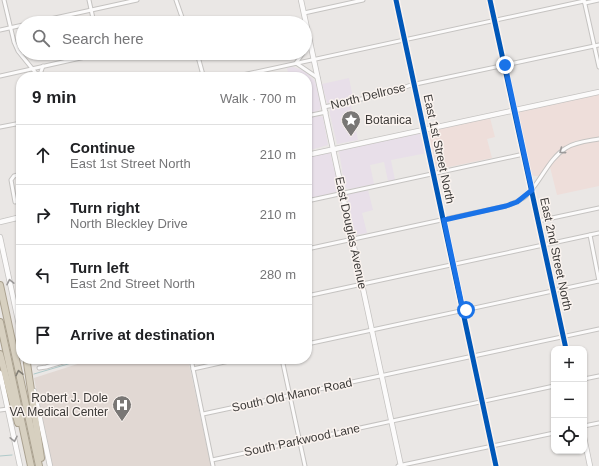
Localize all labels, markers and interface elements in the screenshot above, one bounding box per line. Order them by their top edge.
search box [16,16,312,60]
icon: search [30,27,52,49]
text: Search here [62,30,144,47]
route end [496,56,514,74]
street label: North Dellrose [329,80,407,112]
text: 9 min [32,88,76,107]
text: Walk · 700 m [220,91,296,106]
street label: East 1st Street North [421,93,457,205]
place icon: Botanica [340,109,362,137]
place label: Botanica [365,113,412,127]
text: Continue [70,139,135,156]
icon: ahead [32,144,54,166]
one-way arrow [560,146,567,153]
text: 210 m [260,147,296,162]
text: East 1st Street North [70,156,191,171]
street label: East Douglas Avenue [332,176,370,291]
street label: East 2nd Street North [537,196,575,312]
text: Turn right [70,199,140,216]
icon: right [32,204,54,226]
text: 210 m [260,207,296,222]
text: North Bleckley Drive [70,216,188,231]
text: Turn left [70,259,129,276]
icon: left [32,264,54,286]
text: 280 m [260,267,296,282]
text: East 2nd Street North [70,276,195,291]
one-way arrow [6,279,14,285]
route start [457,301,475,319]
icon: arrive [32,324,54,346]
text: Arrive at destination [70,326,215,343]
map controls [551,346,587,454]
button: + [551,346,587,382]
one-way arrow [16,370,24,376]
street label: South Old Manor Road [231,375,353,415]
button: − [551,382,587,418]
place label: Robert J. Dole VA Medical Center [10,391,108,419]
hospital icon: Robert J. Dole VA Medical Center [111,394,133,422]
button: locate [551,418,587,454]
street label: South Parkwood Lane [243,421,362,459]
one-way arrow [9,435,17,442]

